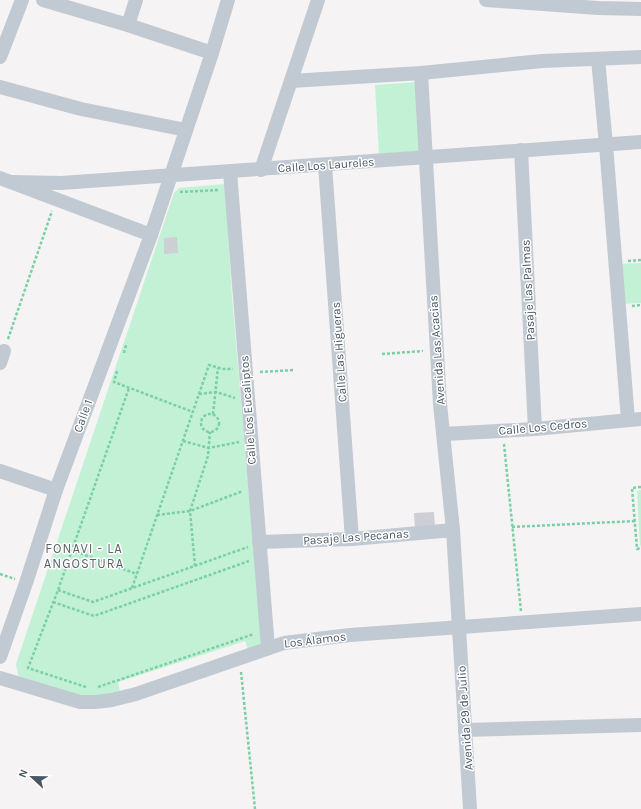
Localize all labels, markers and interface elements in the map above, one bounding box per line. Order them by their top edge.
street label: Calle Los Laureles [277,155,375,175]
street label: Pasaje Las Palmas [518,239,538,341]
street label: Avenida Las Acacias [426,295,448,405]
street label: Calle Las Higueras [329,302,349,402]
street label: Calle Los Eucaliptos [237,355,259,465]
street label: Calle 1 [71,398,95,434]
street label: Calle Los Cedros [498,416,588,438]
street label: Pasaje Las Pecanas [303,526,409,548]
district label: FONAVI - LA ANGOSTURA [44,541,124,571]
street label: Los Álamos [283,628,347,651]
street label: Avenida 29 de Julio [454,665,476,771]
north arrow [12,757,52,797]
text: N [16,767,31,780]

